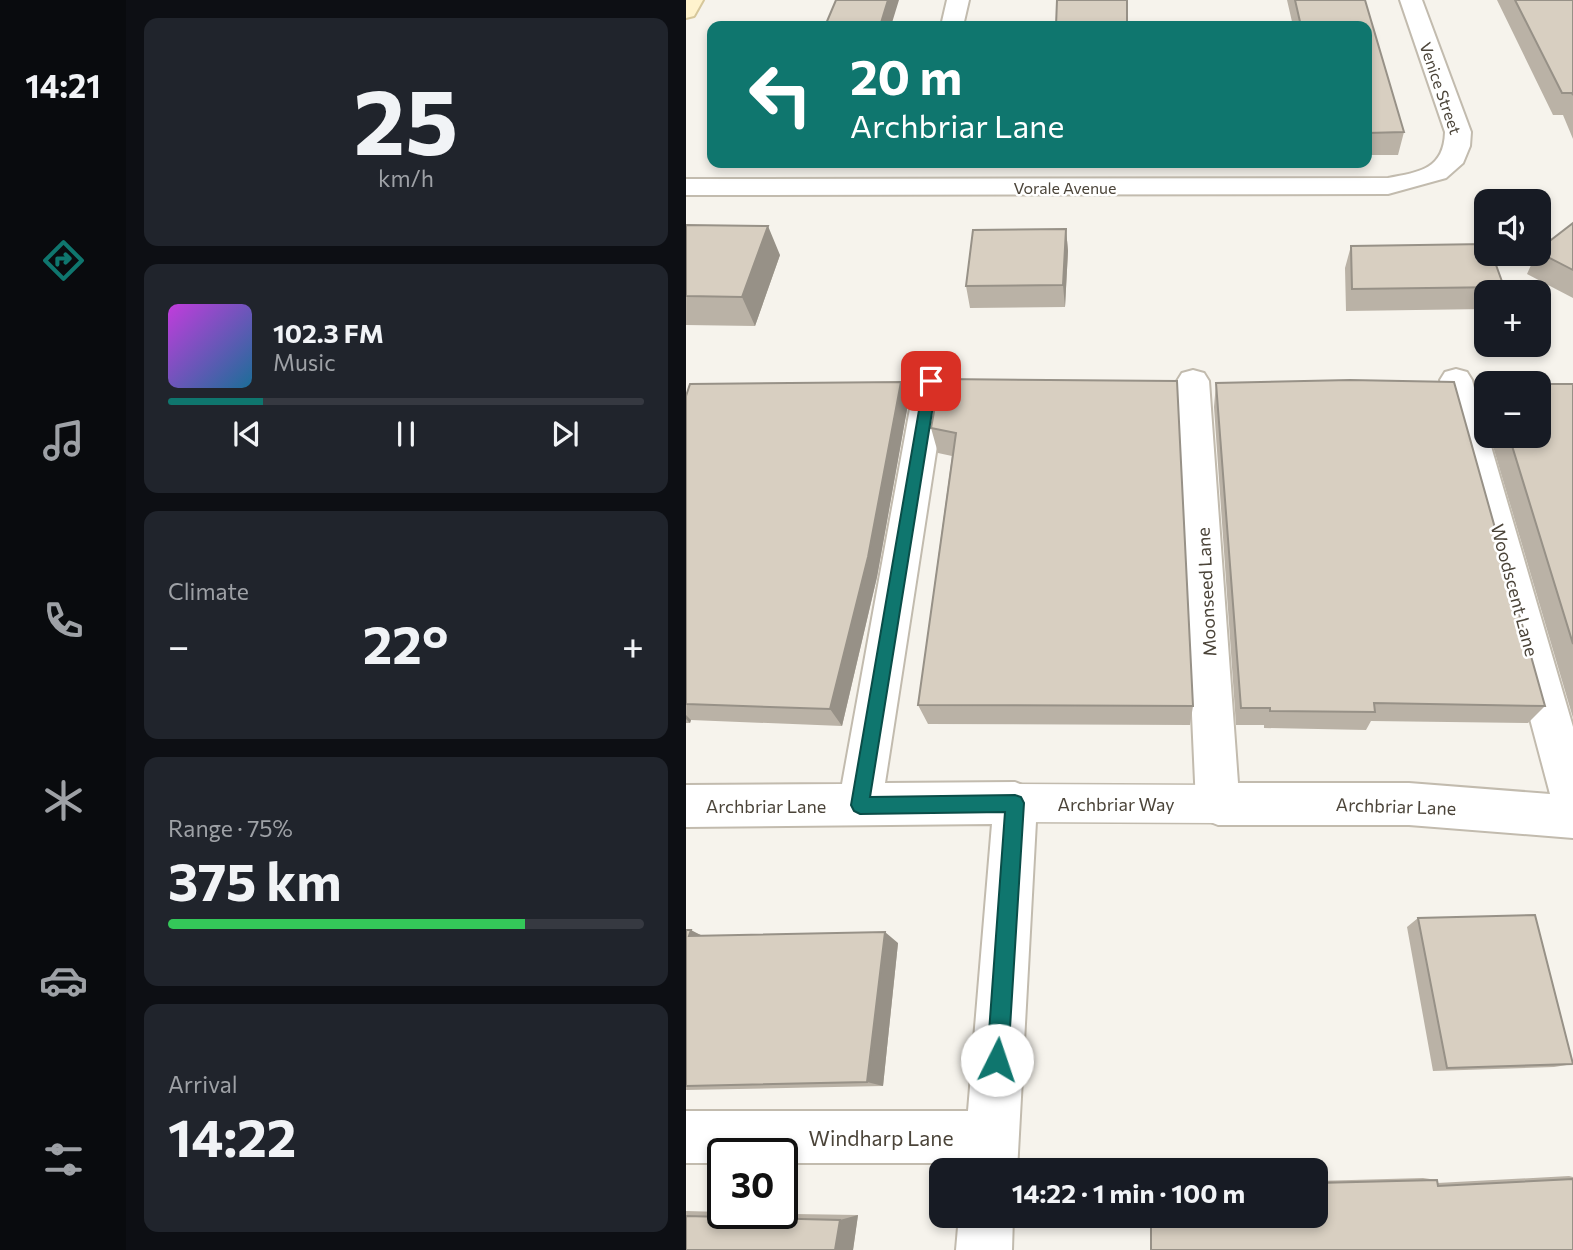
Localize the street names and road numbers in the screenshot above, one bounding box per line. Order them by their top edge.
street label: Venice Street [1416,39,1466,137]
street label: Vorale Avenue [1014,178,1116,197]
street label: Woodscent Lane [1487,521,1543,659]
street label: Moonseed Lane [1192,527,1220,657]
street label: Archbriar Way [1058,793,1174,815]
street label: Archbriar Lane [1335,793,1457,819]
street label: Archbriar Lane [706,795,826,817]
street label: Windharp Lane [809,1125,953,1150]

